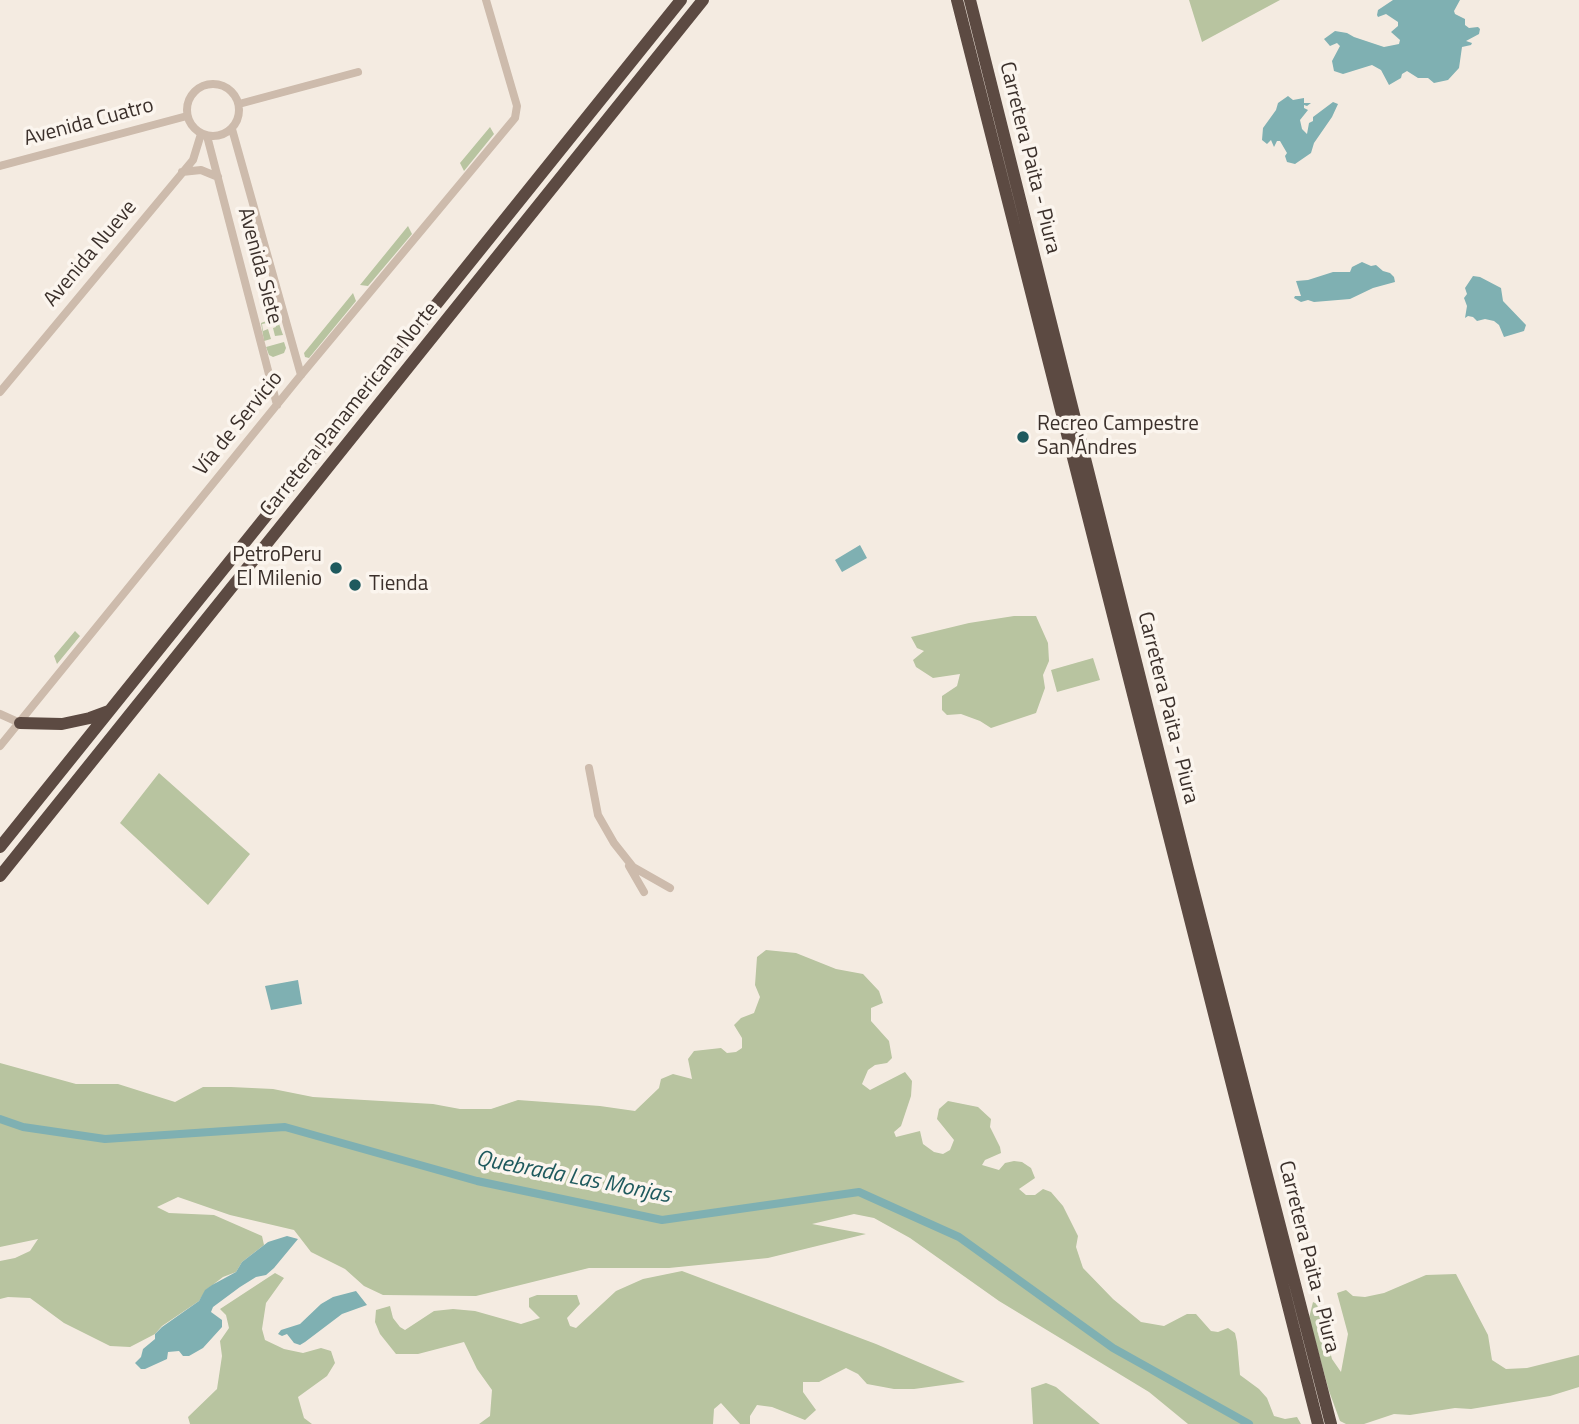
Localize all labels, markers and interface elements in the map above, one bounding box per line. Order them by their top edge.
street label: Carretera Paita - Piura [993,59,1065,257]
street label: Avenida Cuatro [21,94,157,152]
street label: Avenida Nueve [39,196,143,312]
street label: Avenida Siete [231,205,287,327]
street label: Carretera Panamericana Norte [256,298,444,522]
street label: Vía de Servicio [189,367,289,481]
place label: Recreo Campestre San Ándres [1037,412,1199,462]
marker: Recreo Campestre San Ándres [1015,429,1031,445]
place label: PetroPeru El Milenio [232,543,322,593]
marker: PetroPeru El Milenio [328,560,344,576]
place label: Tienda [369,572,428,598]
marker: Tienda [347,577,363,593]
street label: Carretera Paita - Piura [1131,609,1203,807]
water label: Quebrada Las Monjas [473,1146,673,1210]
street label: Carretera Paita - Piura [1272,1158,1344,1356]

